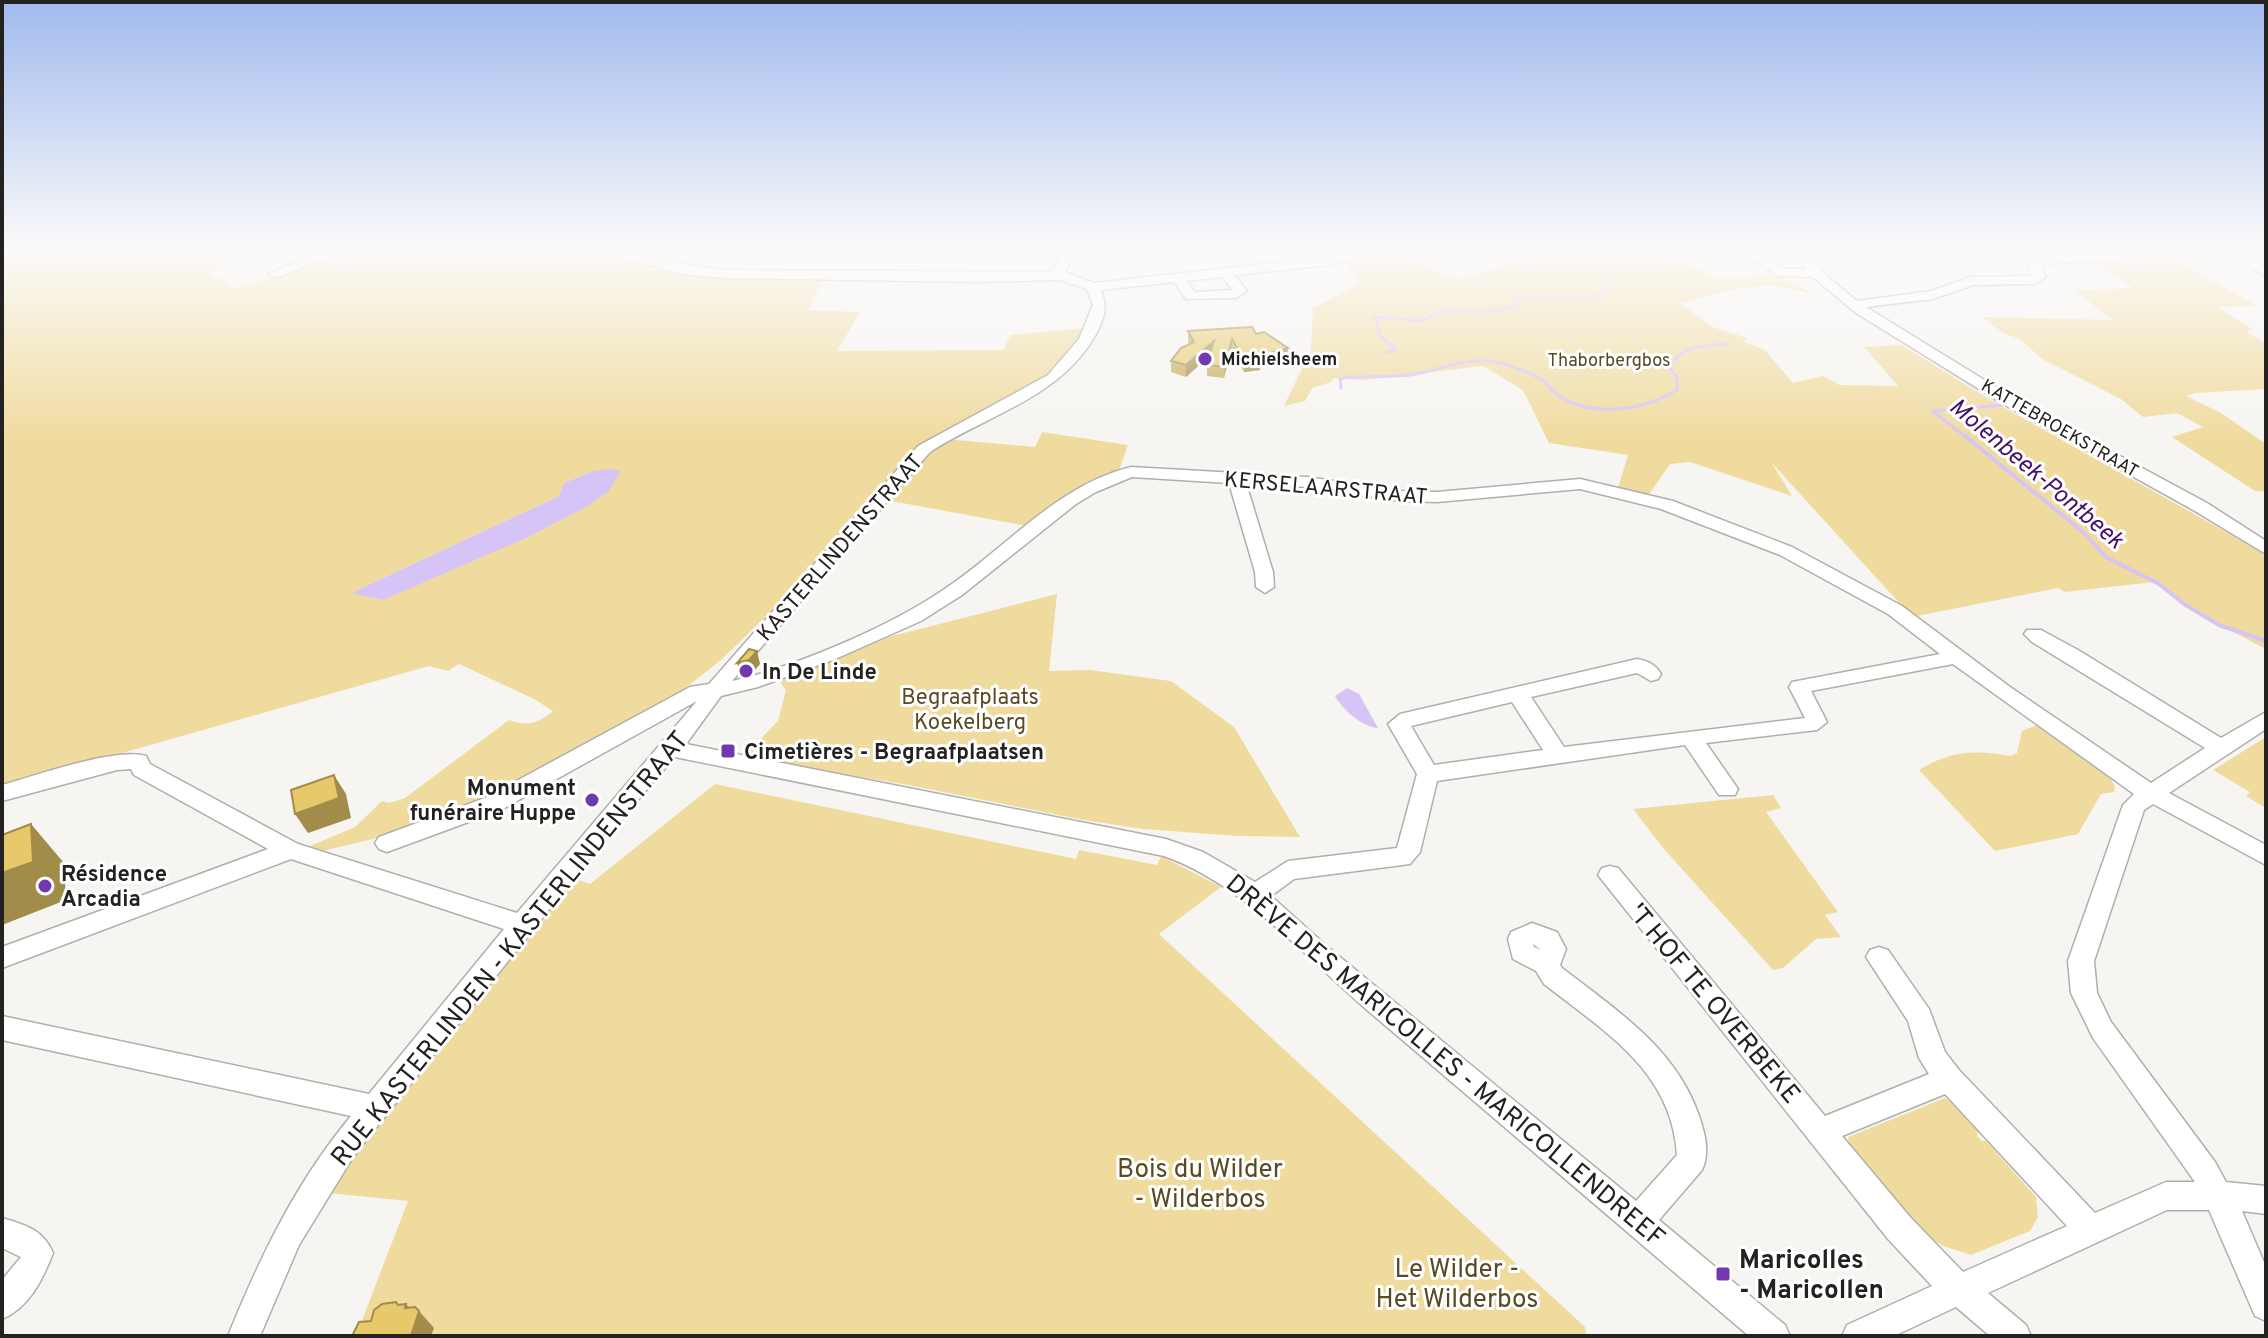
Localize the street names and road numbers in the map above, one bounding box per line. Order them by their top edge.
street label: KATTEBROEKSTRAAT [1976,375,2142,484]
street label: KASTERLINDENSTRAAT [752,449,930,648]
street label: KERSELAARSTRAAT [1223,467,1429,512]
street label: RUE KASTERLINDEN - KASTERLINDENSTRAAT [325,725,697,1174]
street label: DRÈVE DES MARICOLLES - MARICOLLENDREEF [1218,867,1672,1256]
street label: 'T HOF TE OVERBEKE [1620,898,1806,1111]

